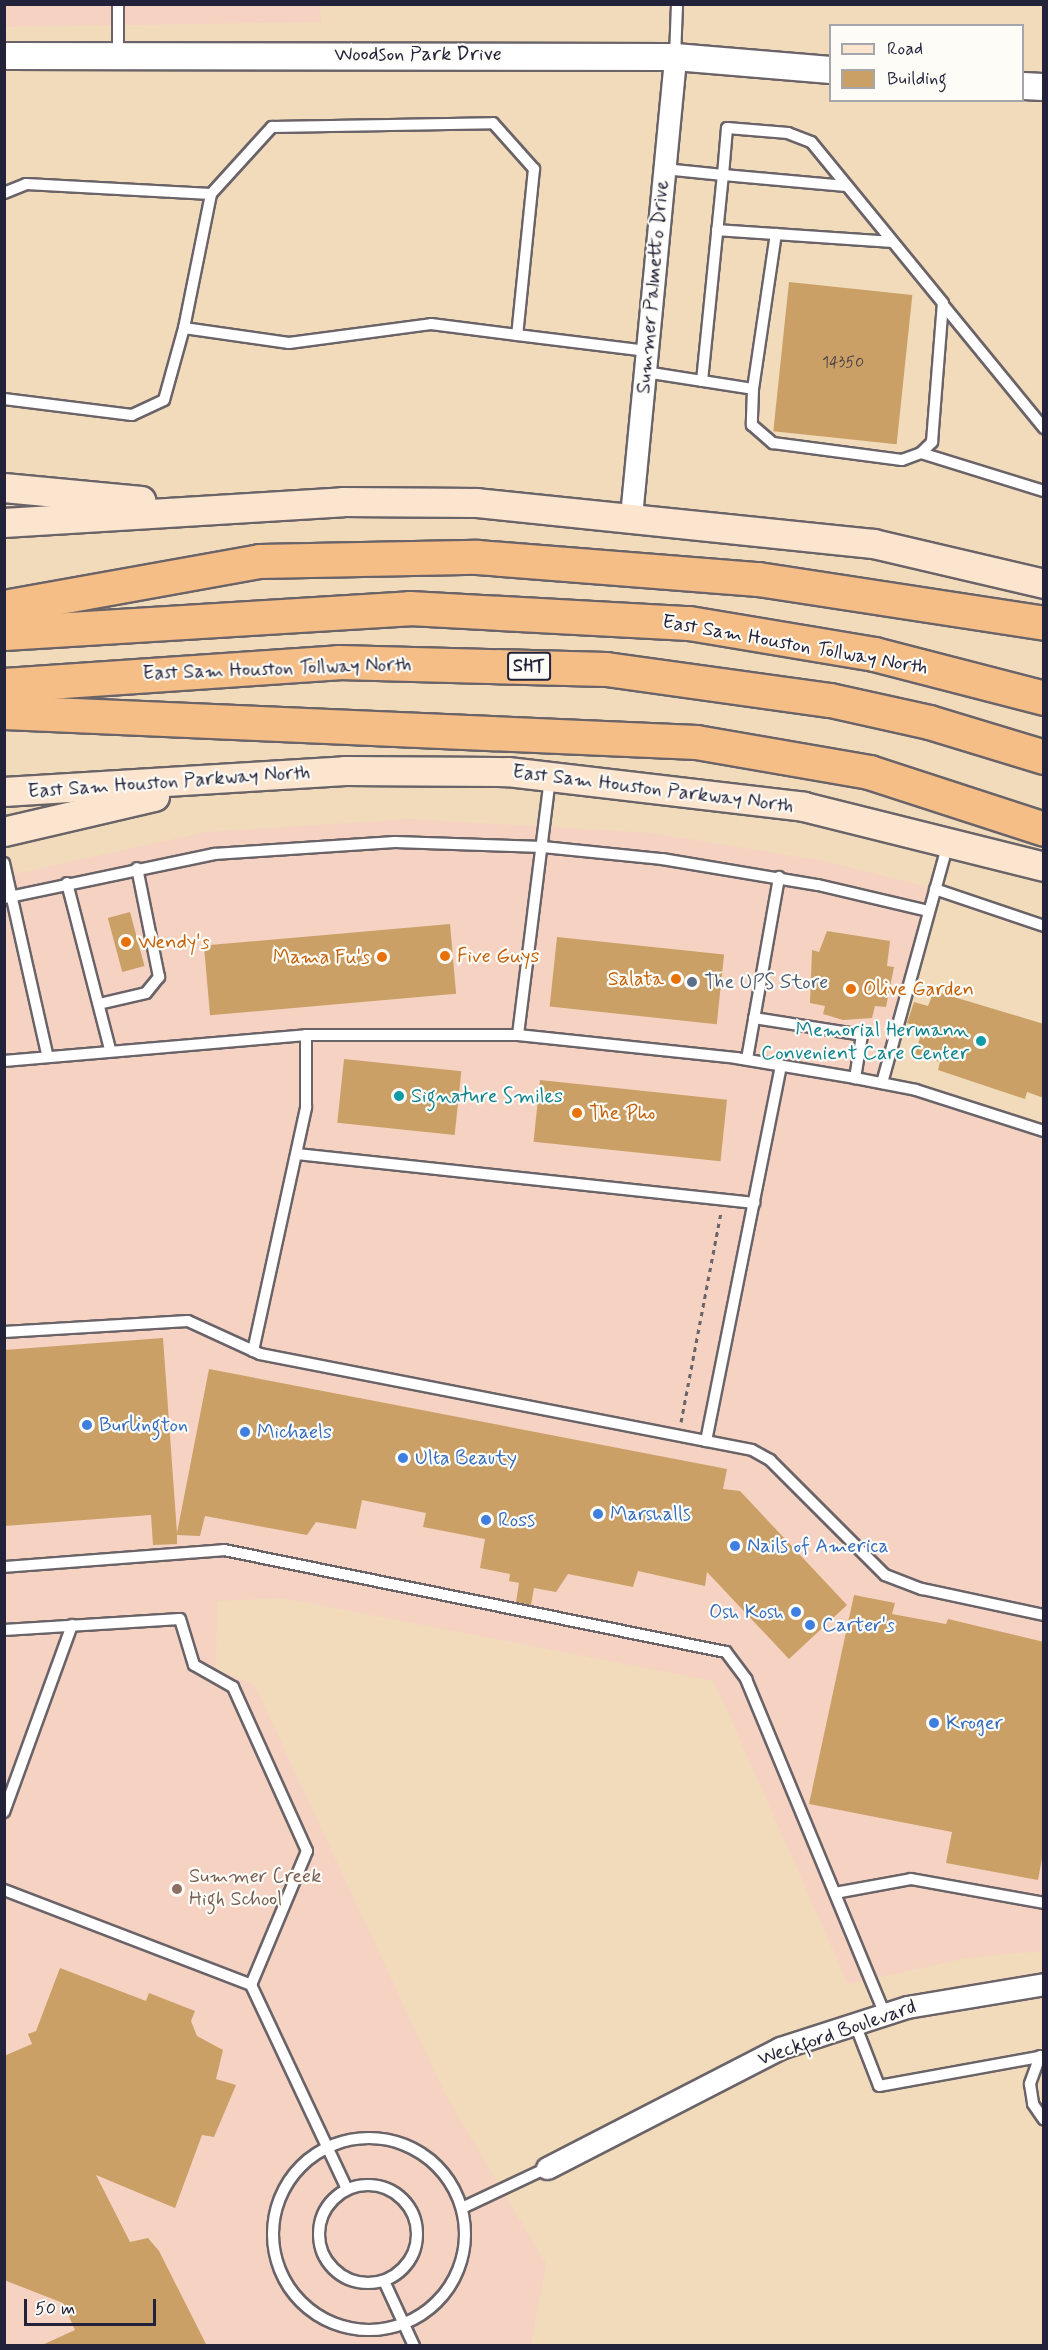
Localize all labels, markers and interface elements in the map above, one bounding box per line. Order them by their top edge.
legend [829,24,1024,102]
text: Road [887,37,923,61]
street label: Woodson Park Drive [336,42,500,66]
text: Building [887,67,947,91]
street label: Summer Palmetto Drive [632,177,674,397]
house number: 14350 [822,353,864,373]
street label: East Sam Houston Tollway North [662,610,928,680]
road number: SHT [506,651,552,681]
street label: East Sam Houston Tollway North [144,652,410,686]
street label: East Sam Houston Parkway North [30,760,308,804]
street label: East Sam Houston Parkway North [514,760,792,818]
place label: Wendy's [138,930,209,954]
marker: Wendy's [119,935,133,949]
place label: Five Guys [457,944,536,968]
place label: Mama Fu's [275,945,370,969]
marker: Five Guys [438,949,452,963]
marker: Mama Fu's [375,950,389,964]
place label: Salata [608,967,664,991]
place label: The UPS Store [704,970,825,994]
marker: Salata [669,972,683,986]
marker: The UPS Store [685,975,699,989]
place label: Olive Garden [863,977,972,1001]
marker: Olive Garden [844,982,858,996]
place label: Memorial Hermann Convenient Care Center [758,1018,969,1065]
marker: Memorial Hermann Convenient Care Center [974,1034,988,1048]
place label: Signature Smiles [411,1084,560,1108]
marker: Signature Smiles [392,1089,406,1103]
place label: The Pho [589,1101,654,1125]
marker: The Pho [570,1106,584,1120]
place label: Burlington [99,1413,188,1437]
marker: Burlington [80,1418,94,1432]
place label: Michaels [257,1420,332,1444]
marker: Michaels [238,1425,252,1439]
place label: Ulta Beauty [415,1446,520,1470]
marker: Ulta Beauty [396,1451,410,1465]
place label: Marshalls [610,1502,691,1526]
marker: Marshalls [591,1507,605,1521]
place label: Ross [498,1508,535,1532]
marker: Ross [479,1513,493,1527]
place label: Nails of America [747,1534,885,1558]
marker: Nails of America [728,1539,742,1553]
place label: Osh Kosh [709,1600,784,1624]
marker: Osh Kosh [789,1605,803,1619]
place label: Carter's [822,1613,895,1637]
marker: Carter's [803,1618,817,1632]
place label: Kroger [946,1711,1003,1735]
marker: Kroger [927,1716,941,1730]
place label: Summer Creek High School [189,1865,323,1912]
marker: Summer Creek High School [170,1882,184,1896]
street label: Weckford Boulevard [756,1995,918,2071]
scale bar [27,2287,159,2325]
text: 50 m [35,2297,75,2321]

